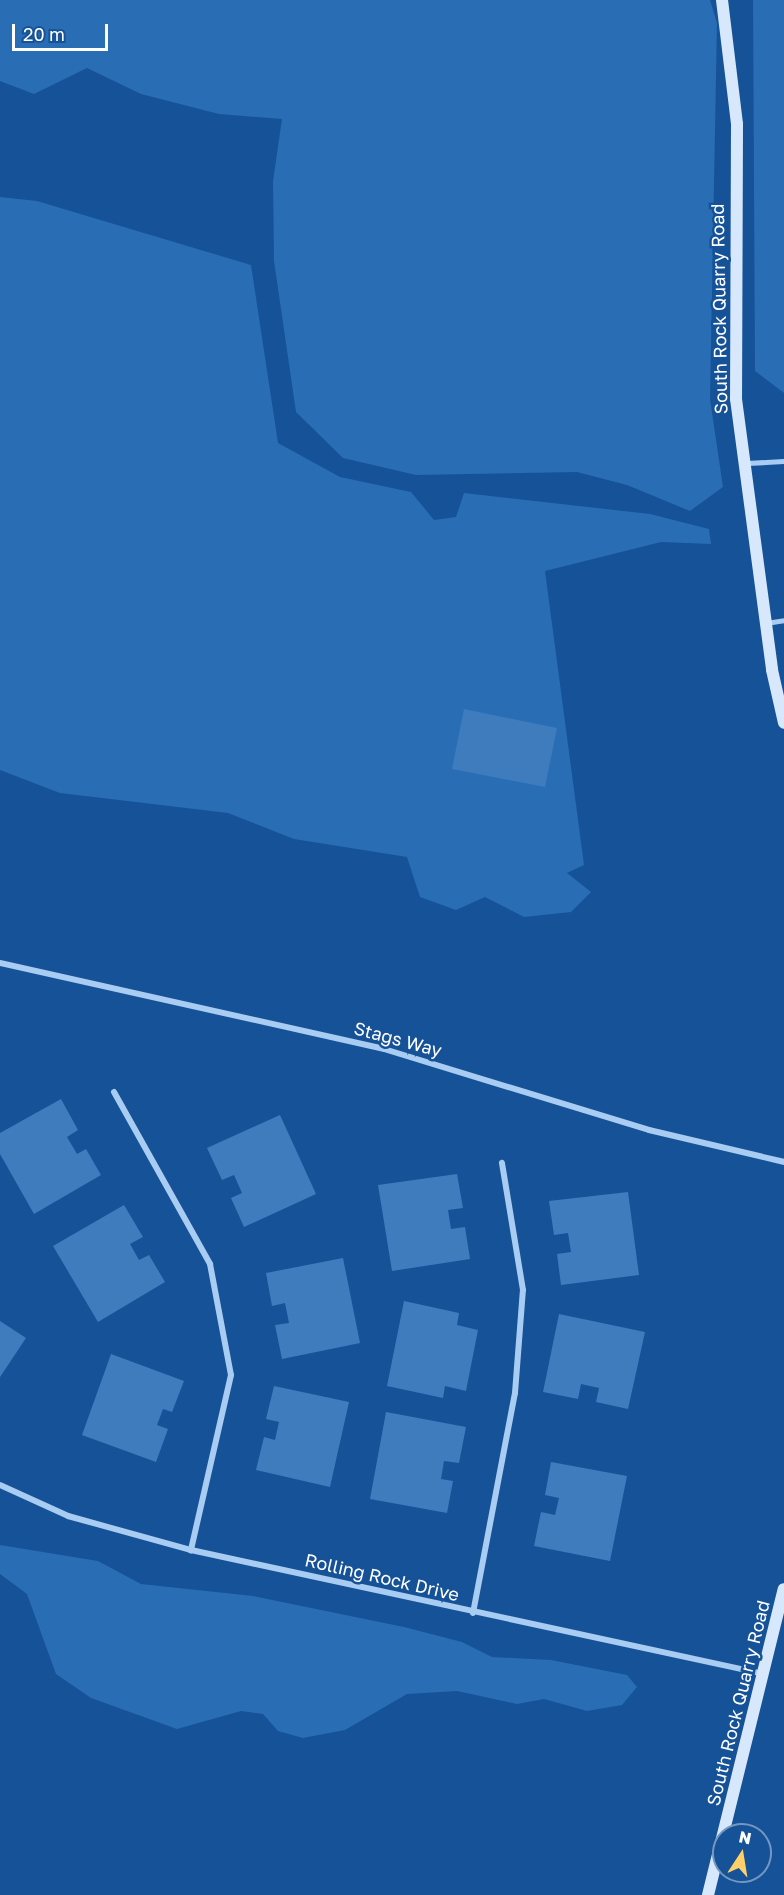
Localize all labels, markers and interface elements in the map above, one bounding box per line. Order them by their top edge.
scale bar [15,12,111,50]
text: 20 m [23,23,65,45]
street label: South Rock Quarry Road [706,203,732,415]
street label: Stags Way [352,1017,444,1061]
street label: Rolling Rock Drive [303,1549,461,1605]
street label: South Rock Quarry Road [702,1598,774,1808]
north arrow [712,1823,772,1883]
text: N [737,1826,753,1848]

